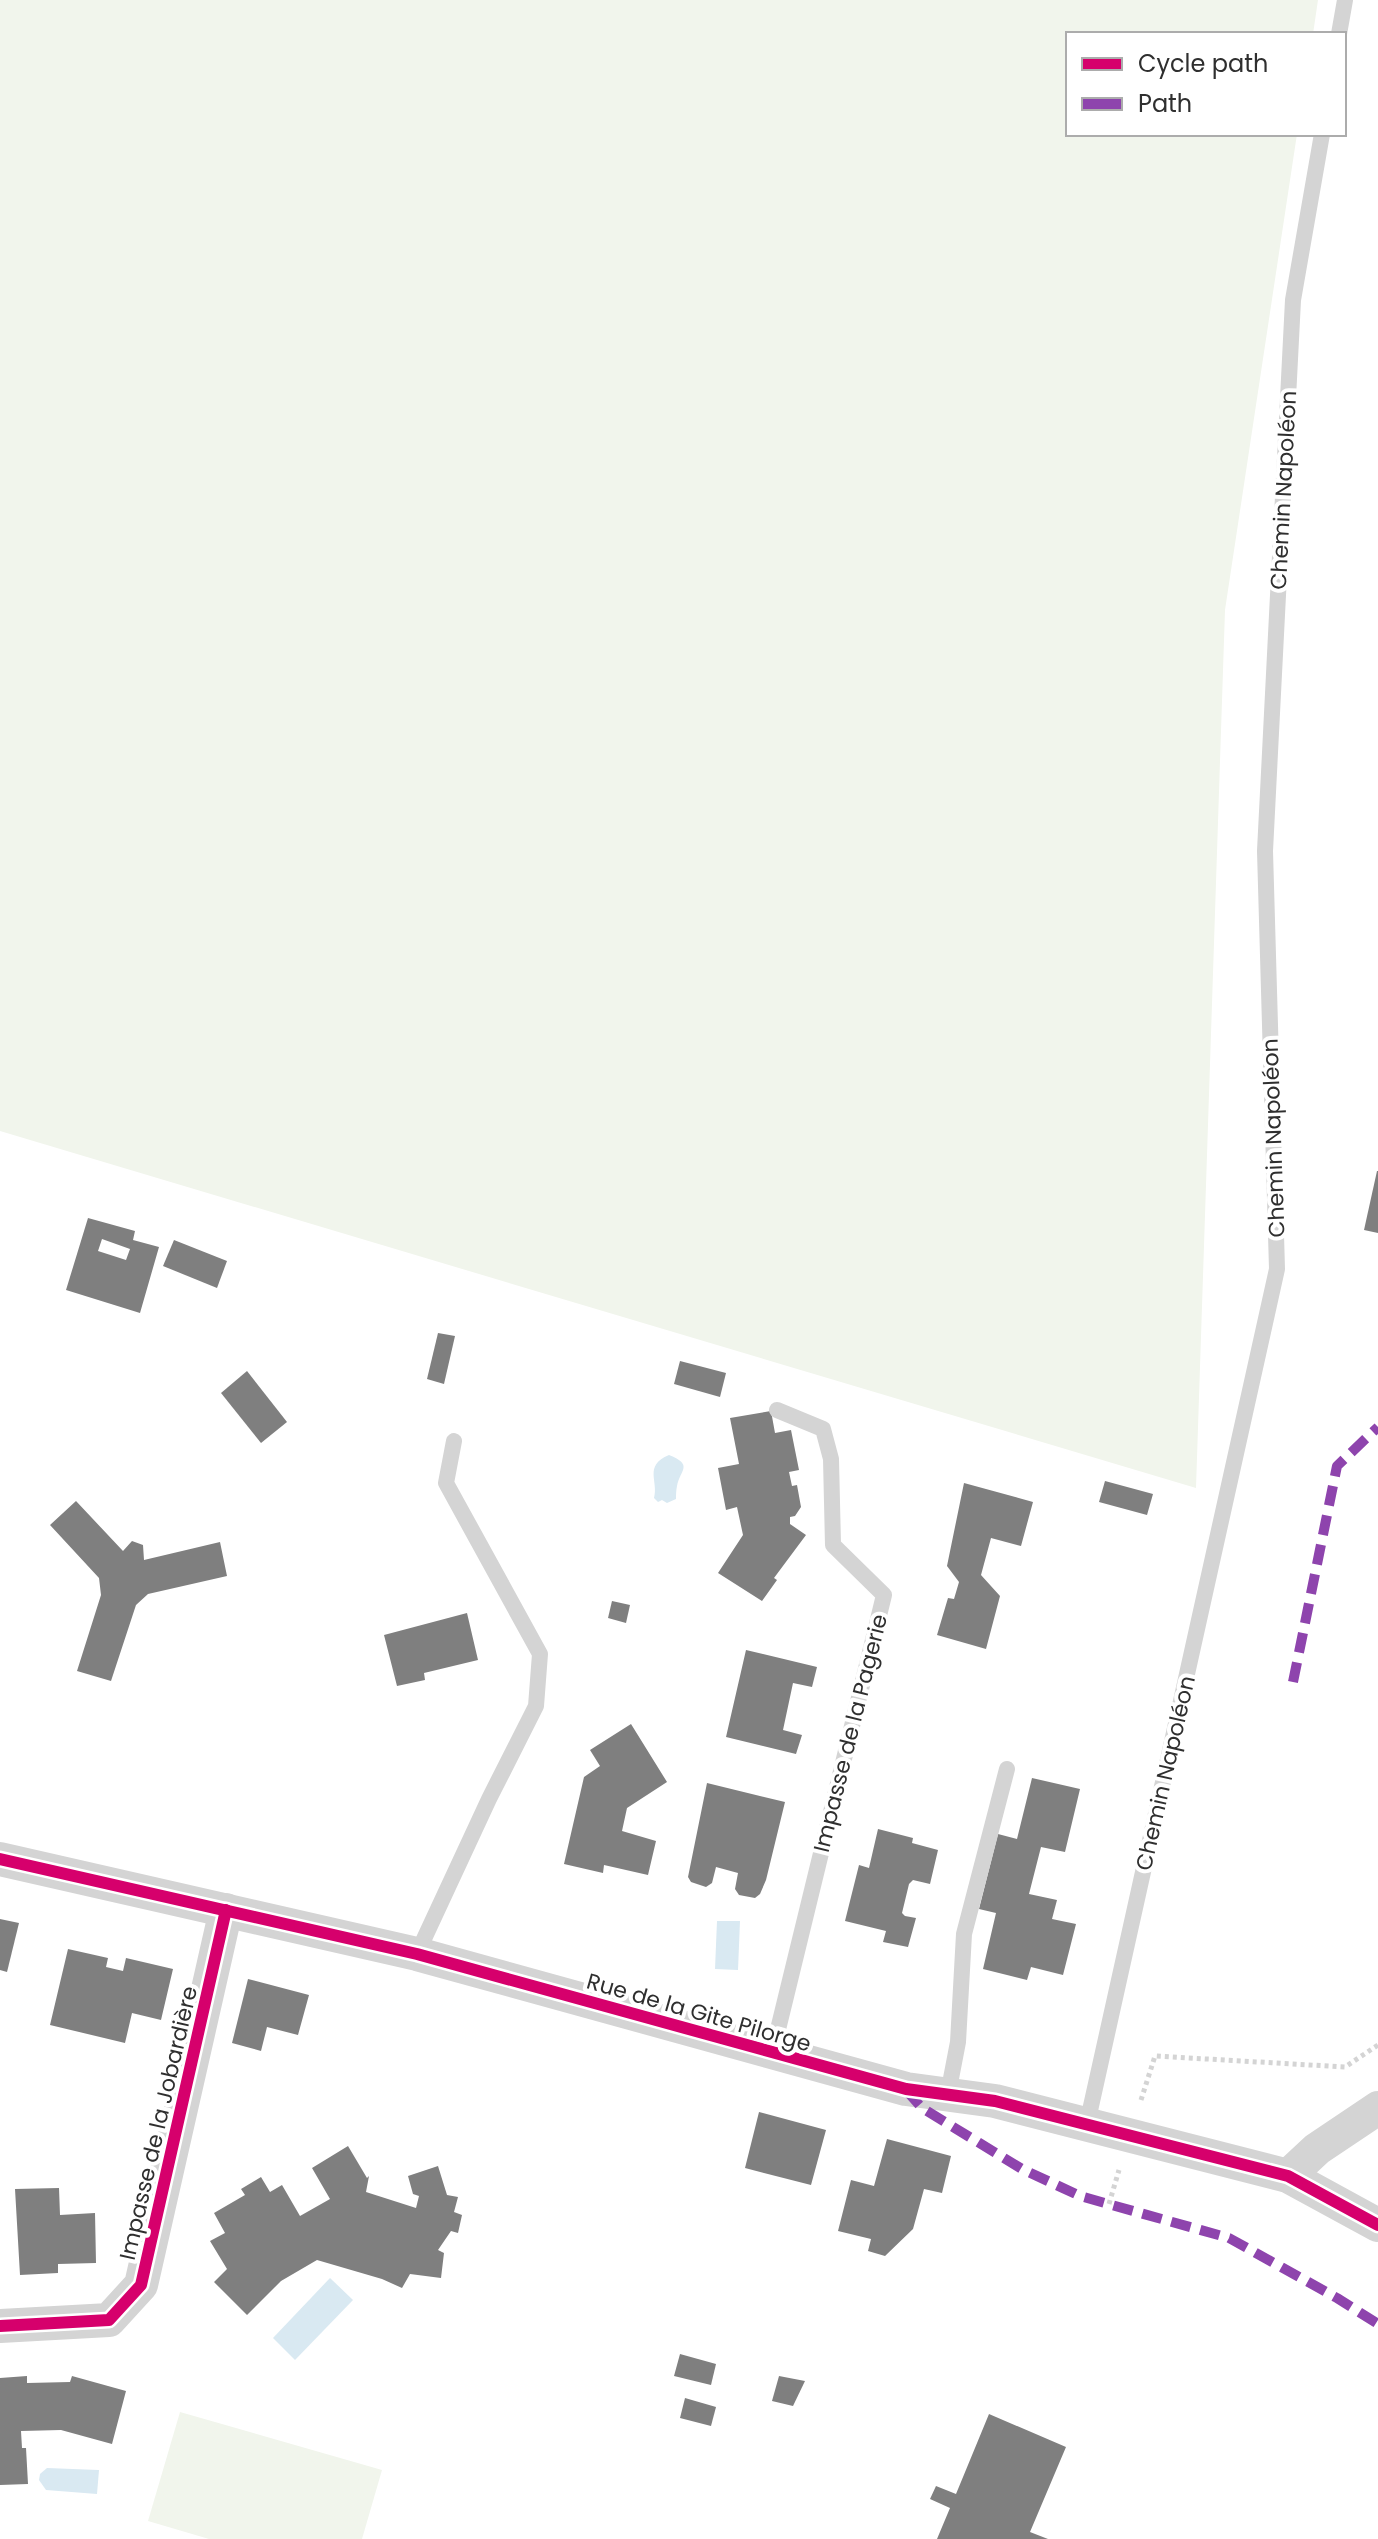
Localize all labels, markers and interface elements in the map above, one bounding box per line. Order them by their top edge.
legend [1066,32,1346,136]
text: Cycle path [1138,47,1268,80]
text: Path [1138,87,1192,120]
street label: Chemin Napoléon [1263,390,1304,590]
street label: Chemin Napoléon [1255,1038,1292,1238]
street label: Impasse de la Pagerie [806,1611,895,1855]
street label: Chemin Napoléon [1128,1673,1203,1874]
street label: Rue de la Gite Pilorge [583,1966,815,2059]
street label: Impasse de la Jobardière [112,1983,205,2263]

